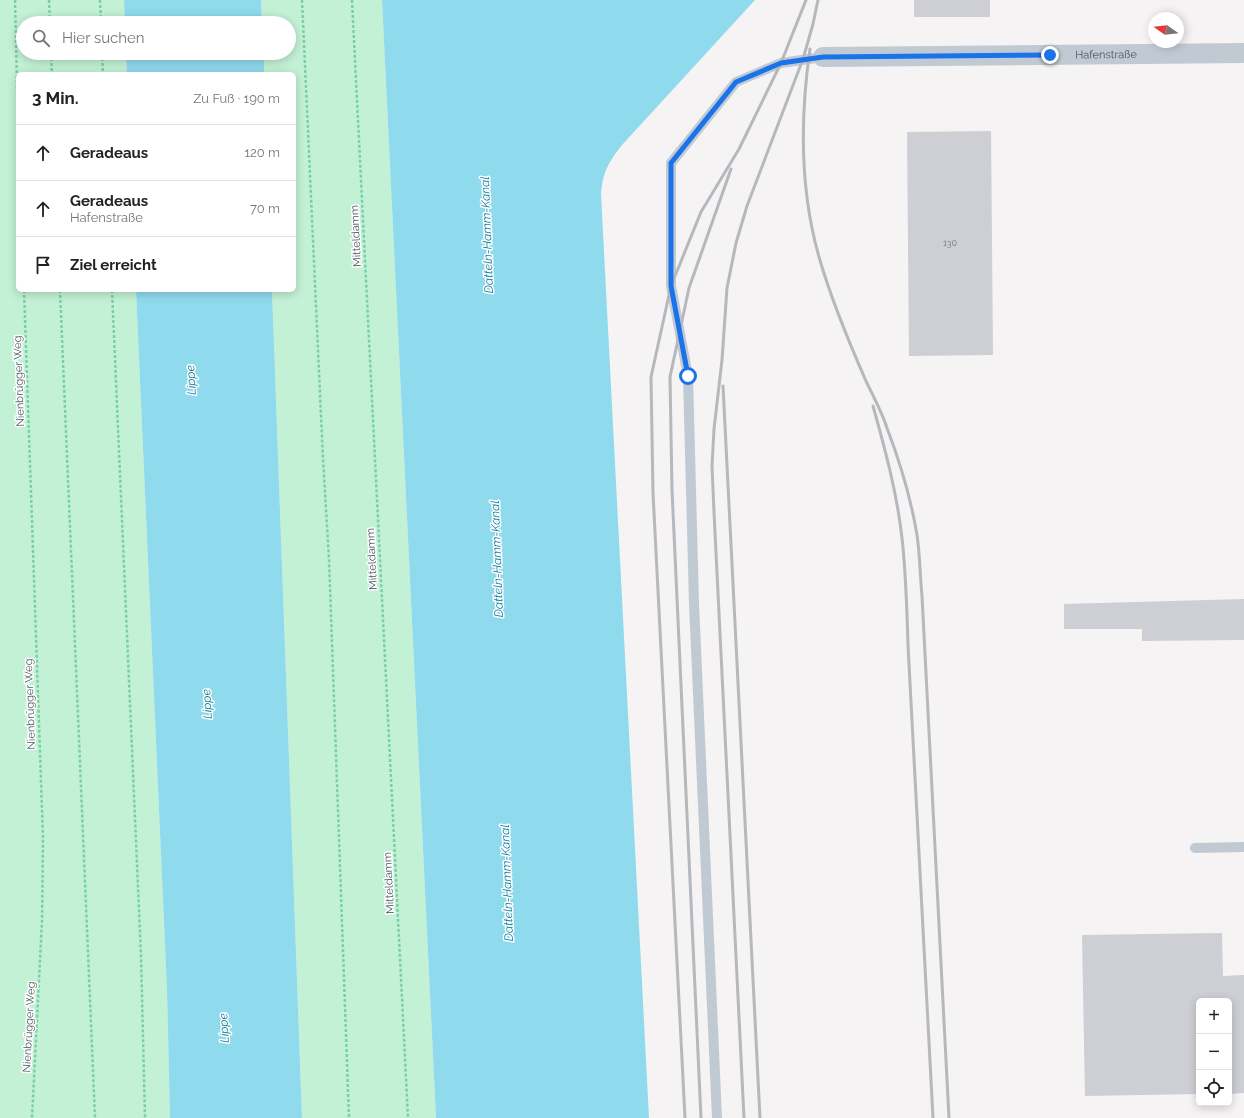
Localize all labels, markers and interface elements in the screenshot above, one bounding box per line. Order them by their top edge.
north arrow [1148,12,1184,48]
search box [16,16,296,60]
icon: search [30,27,52,49]
text: Hier suchen [62,29,145,47]
route end [1041,46,1059,64]
street label: Hafenstraße [1075,48,1137,61]
text: 3 Min. [32,88,79,108]
text: Zu Fuß · 190 m [193,91,280,106]
icon: ahead [32,142,54,164]
text: Geradeaus [70,144,148,162]
text: 120 m [244,145,280,160]
water label: Datteln-Hamm-Kanal [478,176,496,294]
text: Geradeaus [70,192,148,210]
icon: ahead [32,198,54,220]
text: 70 m [250,201,280,216]
street label: Mitteldamm [348,205,364,267]
text: Hafenstraße [70,210,143,225]
house number: 130 [943,238,958,248]
icon: arrive [32,254,54,276]
text: Ziel erreicht [70,256,157,274]
street label: Nienbrügger Weg [11,335,27,427]
water label: Lippe [183,364,199,395]
route start [679,367,697,385]
water label: Datteln-Hamm-Kanal [488,500,506,618]
street label: Mitteldamm [364,528,380,590]
street label: Nienbrügger Weg [22,658,38,750]
water label: Lippe [199,688,215,719]
water label: Datteln-Hamm-Kanal [498,824,516,942]
street label: Mitteldamm [381,852,397,914]
street label: Nienbrügger Weg [20,981,38,1073]
map controls [1196,998,1232,1106]
button: + [1196,998,1232,1034]
water label: Lippe [216,1012,232,1043]
button: − [1196,1034,1232,1070]
button: locate [1196,1070,1232,1106]

